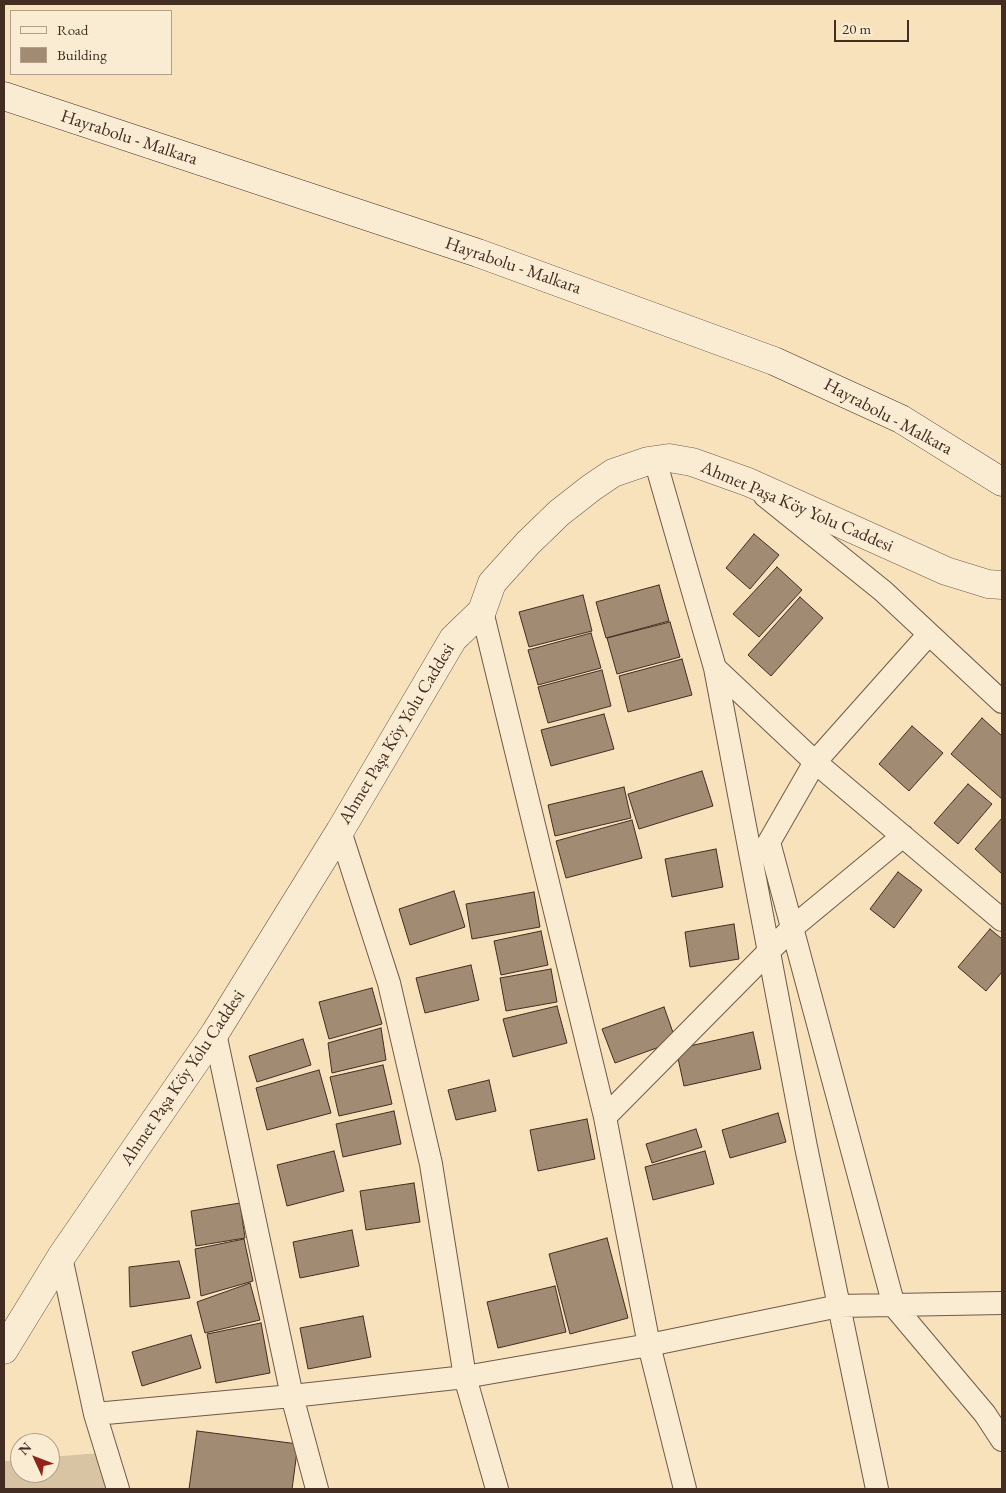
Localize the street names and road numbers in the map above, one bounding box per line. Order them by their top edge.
street label: Hayrabolu - Malkara [58,106,200,170]
street label: Hayrabolu - Malkara [442,233,584,299]
street label: Hayrabolu - Malkara [820,374,956,460]
street label: Ahmet Paşa Köy Yolu Caddesi [697,457,897,557]
street label: Ahmet Paşa Köy Yolu Caddesi [334,640,460,828]
street label: Ahmet Paşa Köy Yolu Caddesi [116,986,250,1170]

